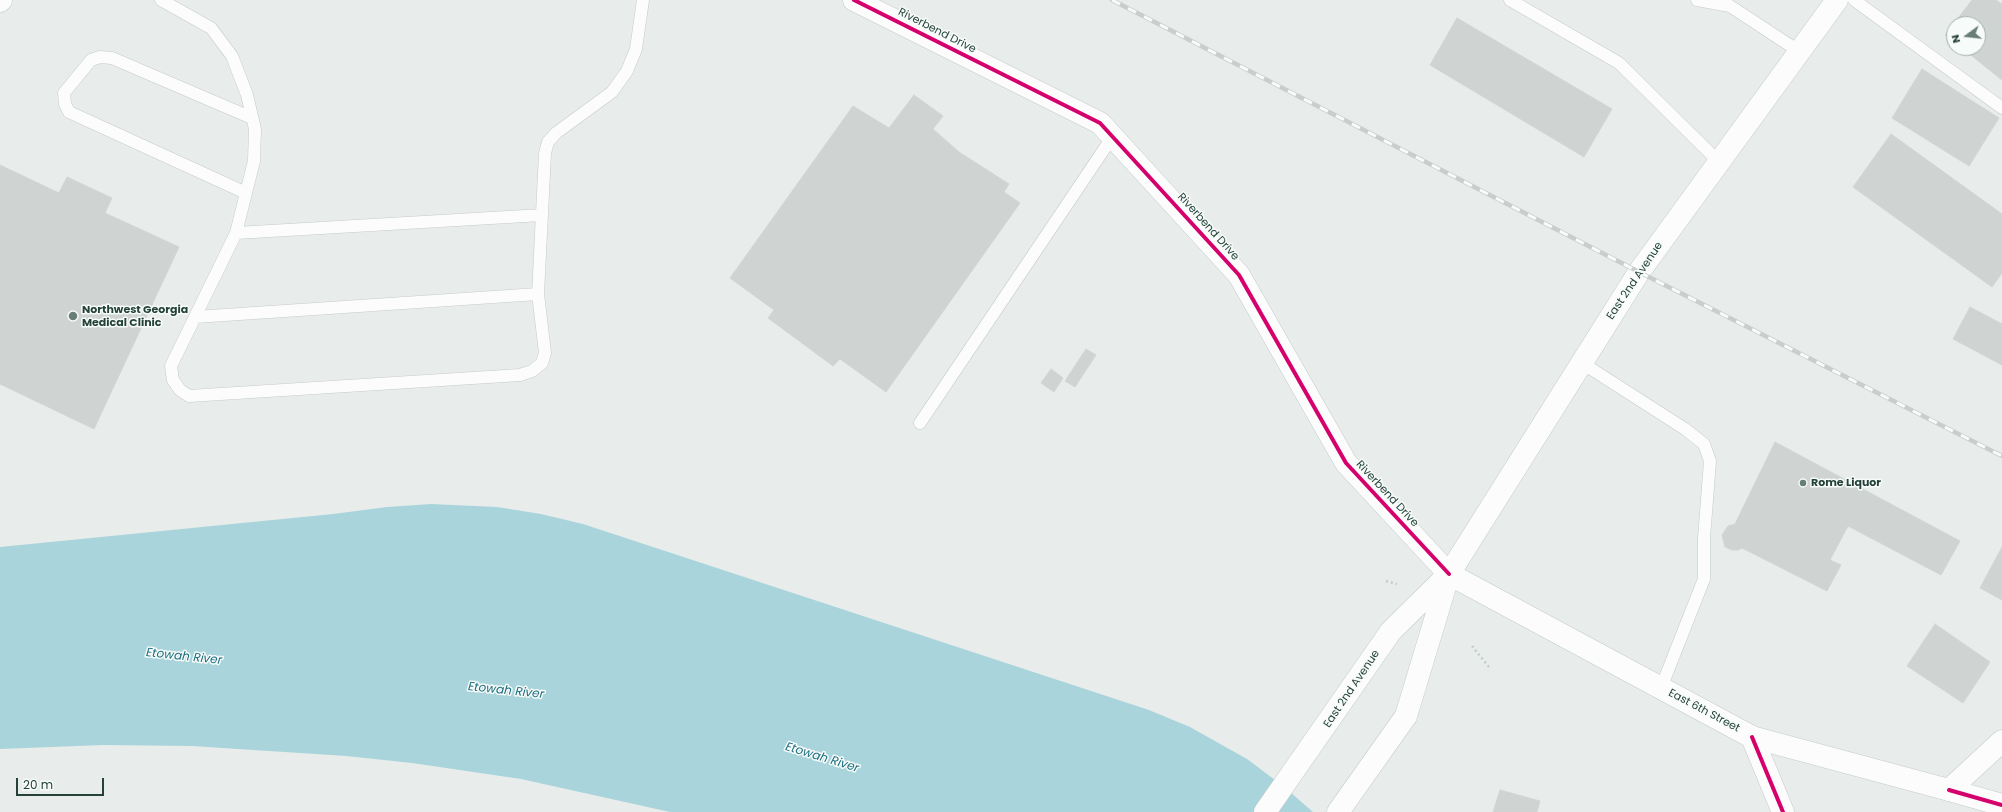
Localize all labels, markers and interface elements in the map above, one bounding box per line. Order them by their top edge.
street label: Riverbend Drive [896,6,978,56]
north arrow [1946,16,1986,56]
text: N [1947,33,1964,45]
street label: Riverbend Drive [1174,191,1242,263]
street label: East 2nd Avenue [1604,240,1666,322]
place label: Northwest Georgia Medical Clinic [82,303,188,329]
marker: Northwest Georgia Medical Clinic [67,310,79,322]
street label: Riverbend Drive [1353,458,1421,530]
place label: Rome Liquor [1811,476,1881,490]
marker: Rome Liquor [1798,478,1808,488]
water label: Etowah River [145,646,223,668]
street label: East 2nd Avenue [1321,648,1383,730]
water label: Etowah River [467,680,545,702]
street label: East 6th Street [1666,687,1742,735]
water label: Etowah River [783,740,861,776]
scale bar [18,770,106,796]
text: 20 m [23,776,53,793]

